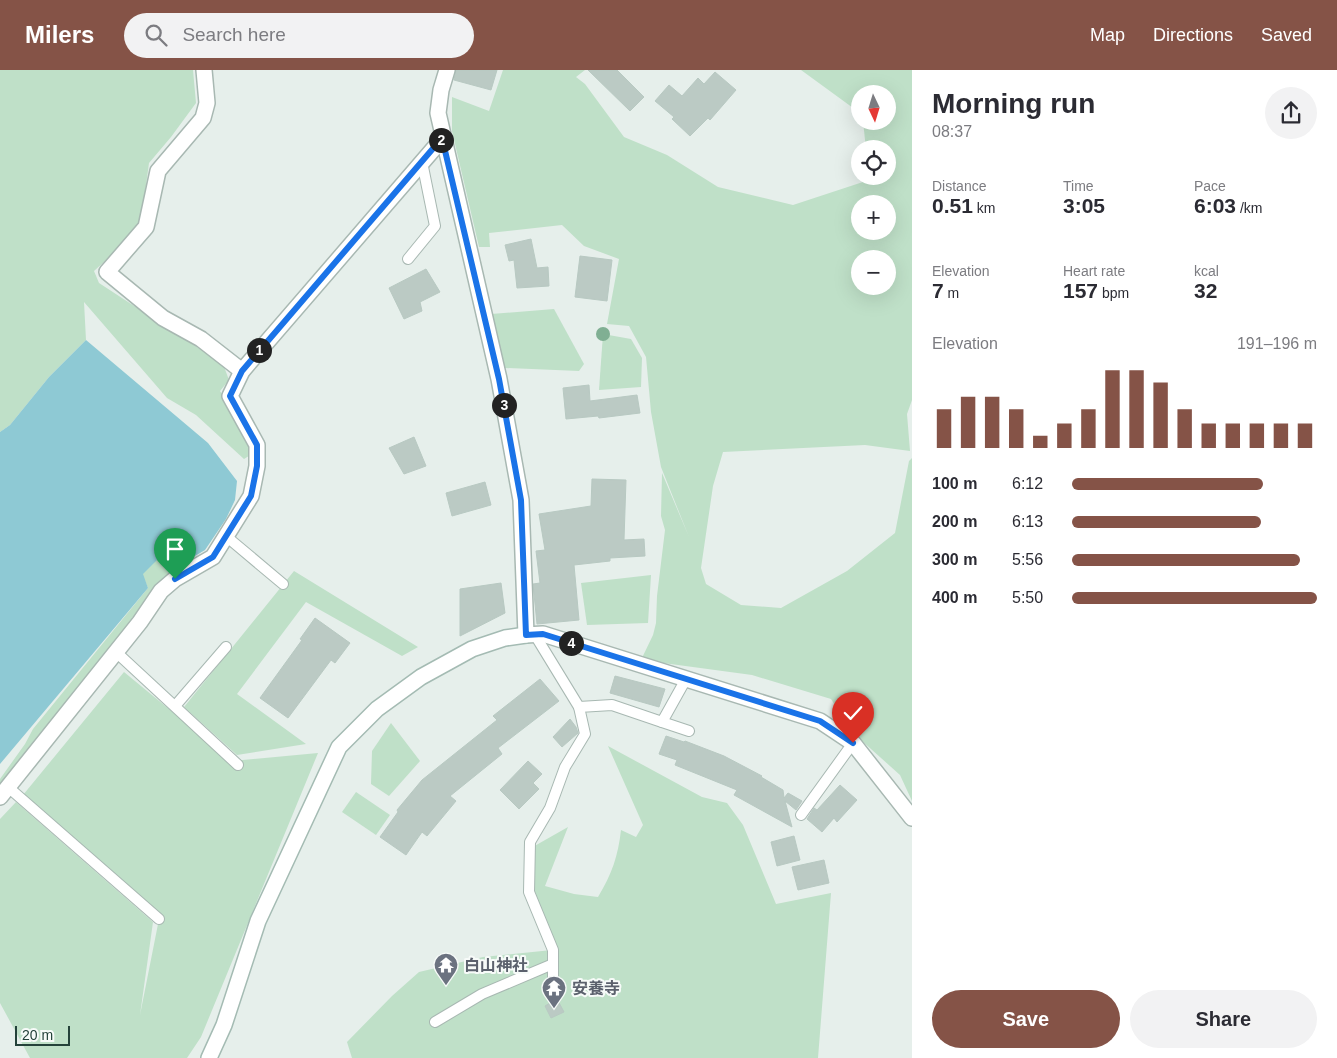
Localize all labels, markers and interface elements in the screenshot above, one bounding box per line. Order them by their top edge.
search box [124,13,474,58]
text: Milers [25,21,94,48]
icon: search [142,21,170,49]
text: Search here [182,24,286,45]
text: Map [1090,25,1125,45]
text: Directions [1153,25,1233,45]
text: Saved [1261,25,1312,45]
north arrow [851,85,896,130]
map controls [851,85,896,295]
button: share [1265,87,1317,139]
text: Morning run [932,88,1095,119]
text: 08:37 [932,123,972,140]
pin: 2 [428,128,454,152]
text: 2 [438,132,445,148]
button: locate [851,140,896,185]
text: Distance [932,178,986,194]
text: Time [1063,178,1094,194]
text: Pace [1194,178,1226,194]
text: 0.51 [932,194,973,217]
text: 3:05 [1063,194,1105,217]
text: 6:03 [1194,194,1236,217]
button: + [851,195,896,240]
text: km [973,200,995,216]
text: /km [1236,200,1262,216]
button: − [851,250,896,295]
text: Elevation [932,263,990,279]
text: Heart rate [1063,263,1125,279]
text: kcal [1194,263,1219,279]
text: 7 [932,279,944,302]
text: 157 [1063,279,1098,302]
text: 32 [1194,279,1217,302]
text: m [944,285,959,301]
text: bpm [1098,285,1129,301]
text: Elevation [932,335,998,352]
text: 191–196 m [1237,335,1317,352]
pin: 1 [246,338,272,362]
text: 1 [256,342,263,358]
pin: 3 [492,392,516,418]
text: 3 [501,397,508,413]
text: 100 m [932,475,977,492]
text: 6:12 [1012,475,1043,492]
text: 200 m [932,513,977,530]
text: 6:13 [1012,513,1043,530]
pin [154,528,196,579]
icon: arrive [161,535,189,563]
text: 300 m [932,551,977,568]
text: 5:56 [1012,551,1043,568]
text: 400 m [932,589,977,606]
text: 5:50 [1012,589,1043,606]
pin: 4 [558,630,584,656]
text: 4 [568,635,575,651]
pin [832,692,874,743]
icon: check [839,699,867,727]
temple icon: 白山神社 [433,952,459,986]
place label: 白山神社 [464,956,528,974]
temple icon: 安養寺 [541,975,567,1009]
place label: 安養寺 [572,980,620,997]
button: Save [932,990,1120,1048]
button: Share [1130,990,1317,1048]
scale bar [15,1023,70,1046]
text: 20 m [22,1027,53,1043]

